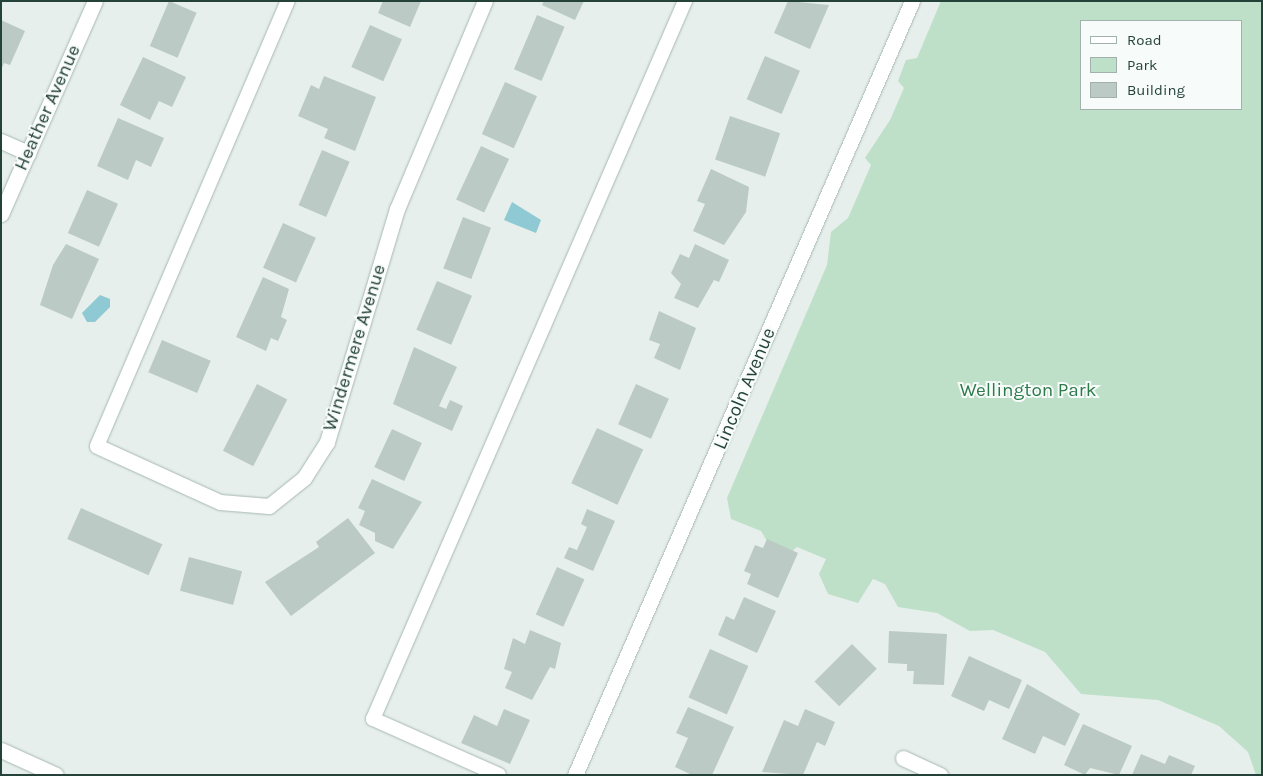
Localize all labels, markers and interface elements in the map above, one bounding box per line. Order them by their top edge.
legend [1080,20,1243,110]
text: Road [1127,31,1162,49]
street label: Heather Avenue [10,42,86,174]
text: Park [1127,56,1157,74]
text: Building [1127,81,1185,99]
street label: Windermere Avenue [319,262,391,434]
street label: Lincoln Avenue [709,325,781,453]
park label: Wellington Park [960,380,1096,402]

